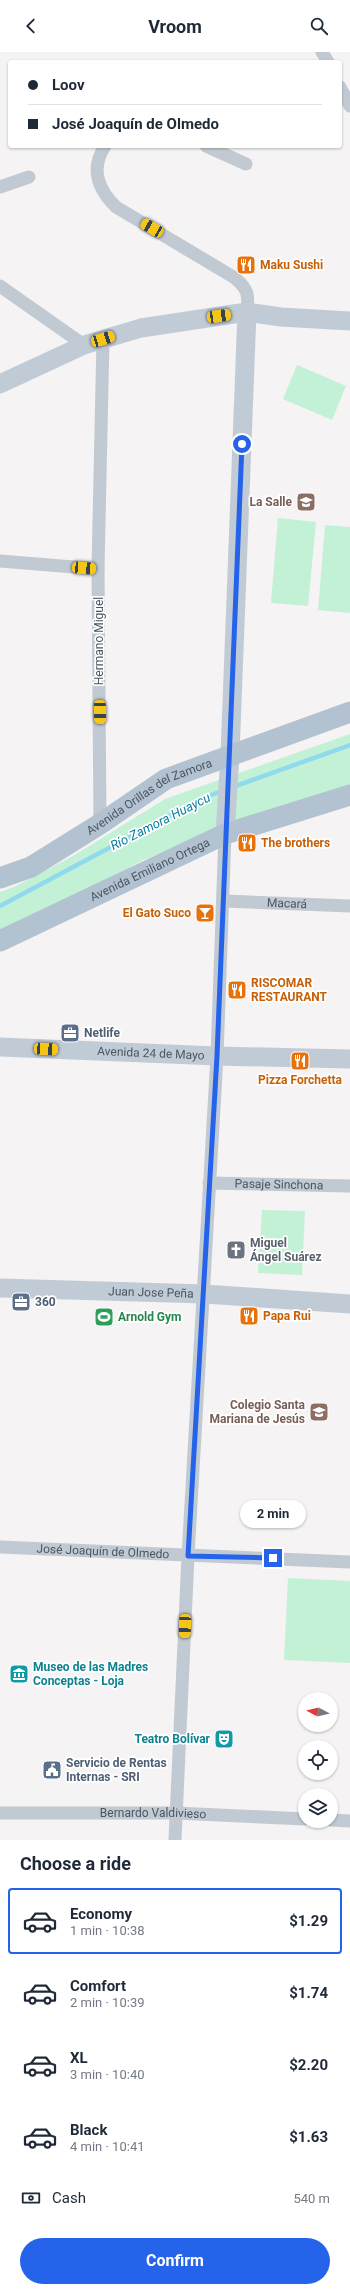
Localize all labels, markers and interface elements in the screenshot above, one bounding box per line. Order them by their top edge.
icon: back [20,15,42,37]
icon: search [308,15,330,37]
text: Vroom [148,16,202,37]
text: Loov [52,76,85,94]
text: José Joaquín de Olmedo [52,115,219,133]
car [139,217,165,239]
restaurant icon: Maku Sushi [235,254,257,276]
place label: Maku Sushi [260,258,323,272]
car [206,308,232,324]
car [90,330,116,348]
route start [233,435,251,453]
school or university icon: La Salle [295,491,317,513]
place label: La Salle [249,495,293,509]
car [72,561,96,575]
street label: Hermano Miguel [92,597,106,685]
car [94,700,106,724]
street label: Avenida Orillas del Zamora [84,756,214,838]
water label: Río Zamora Huaycu [108,790,213,853]
restaurant icon: The brothers [236,832,258,854]
street label: Avenida Emiliano Ortega [88,835,212,904]
place label: The brothers [261,836,330,850]
street label: Macará [267,896,307,911]
bar icon: El Gato Suco [194,902,216,924]
place label: El Gato Suco [123,906,191,920]
place label: RISCOMAR RESTAURANT [251,976,328,1004]
restaurant icon: RISCOMAR RESTAURANT [226,979,248,1001]
office icon: Netlife [59,1022,81,1044]
place label: Netlife [84,1026,121,1040]
car [34,1042,58,1056]
street label: Avenida 24 de Mayo [97,1044,205,1062]
restaurant icon: Pizza Forchetta [289,1050,311,1072]
place label: Pizza Forchetta [258,1073,343,1087]
street label: Pasaje Sinchona [235,1177,323,1192]
place label: Miguel Ángel Suárez [250,1236,322,1264]
church icon: Miguel Ángel Suárez [225,1239,247,1261]
street label: Juan Jose Peña [108,1284,194,1301]
office icon: 360 [10,1291,32,1313]
place label: 360 [35,1295,56,1309]
restaurant icon: Papa Rui [238,1305,260,1327]
sports icon: Arnold Gym [93,1306,115,1328]
place label: Papa Rui [263,1309,311,1323]
place label: Arnold Gym [118,1310,182,1324]
place label: Colegio Santa Mariana de Jesús [209,1398,306,1426]
school or university icon: Colegio Santa Mariana de Jesús [308,1401,330,1423]
callout: 2 min [240,1500,306,1528]
text: 2 min [257,1506,289,1521]
street label: José Joaquín de Olmedo [36,1542,170,1561]
route end [264,1549,282,1567]
car [179,1614,191,1638]
place label: Museo de las Madres Conceptas - Loja [33,1660,148,1688]
museum icon: Museo de las Madres Conceptas - Loja [8,1663,30,1685]
north arrow [298,1692,338,1732]
map controls [298,1692,338,1828]
theatre icon: Teatro Bolívar [213,1728,235,1750]
place label: Teatro Bolívar [134,1732,211,1746]
button: locate [298,1740,338,1780]
place label: Servicio de Rentas Internas - SRI [66,1756,167,1784]
public building icon: Servicio de Rentas Internas - SRI [41,1759,63,1781]
button: layers [298,1788,338,1828]
street label: Bernardo Valdivieso [100,1806,207,1821]
text: Choose a ride [20,1853,131,1874]
icon: car [22,1903,58,1939]
text: Economy [70,1905,132,1923]
text: $1.29 [289,1912,328,1930]
text: 1 min · 10:38 [70,1923,145,1938]
icon: car [22,1975,58,2011]
text: Comfort [70,1977,126,1995]
text: $1.74 [289,1984,328,2002]
text: 2 min · 10:39 [70,1995,145,2010]
icon: car [22,2047,58,2083]
text: XL [70,2049,88,2067]
text: $2.20 [289,2056,328,2074]
text: 3 min · 10:40 [70,2067,145,2082]
icon: car [22,2119,58,2155]
text: Black [70,2121,107,2139]
text: $1.63 [289,2128,328,2146]
text: 4 min · 10:41 [70,2139,145,2154]
icon: cash [20,2187,42,2209]
text: Cash [52,2189,86,2207]
text: 540 m [293,2191,330,2206]
button: Confirm [20,2238,330,2284]

